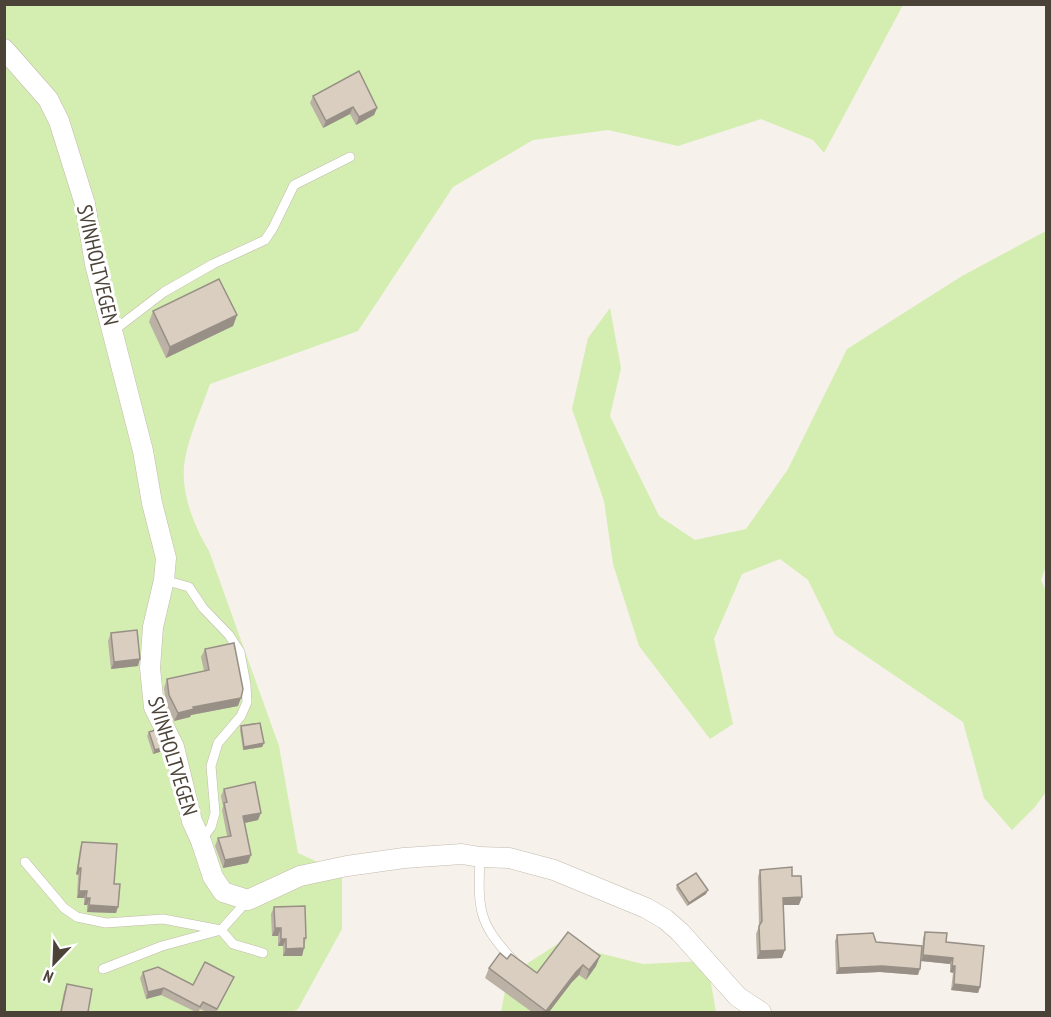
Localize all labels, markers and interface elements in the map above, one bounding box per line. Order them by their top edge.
street label: SVINHOLTVEGEN [71,202,125,328]
street label: SVINHOLTVEGEN [142,693,204,819]
north arrow [24,933,84,993]
text: N [40,966,56,988]

